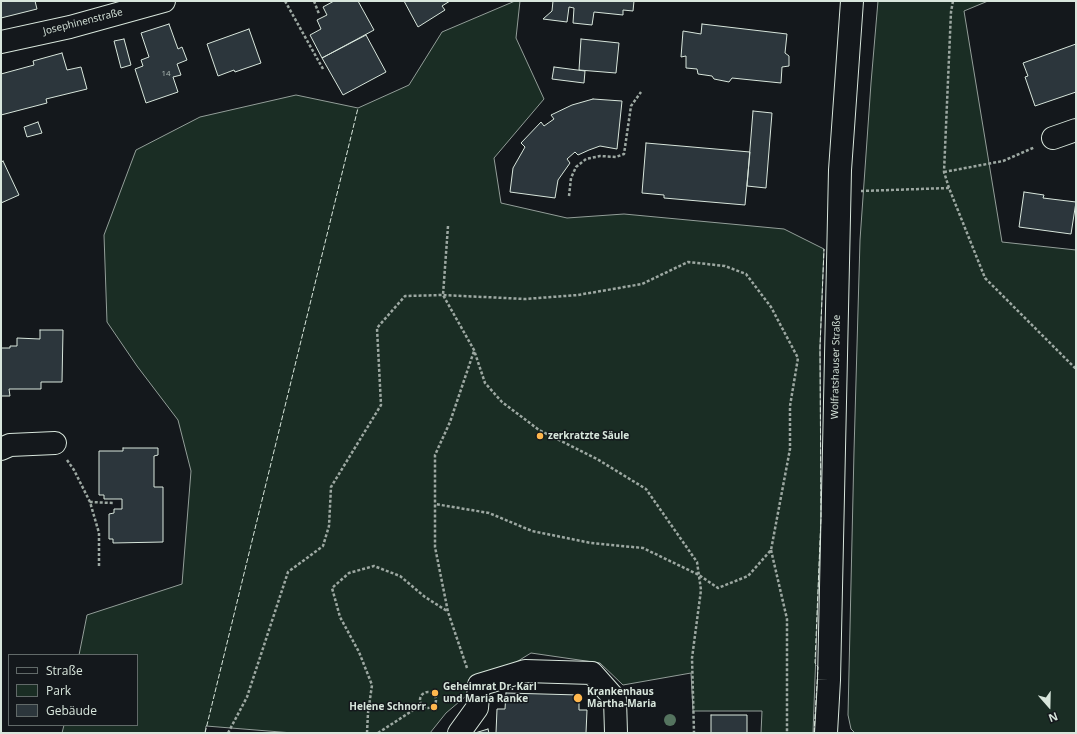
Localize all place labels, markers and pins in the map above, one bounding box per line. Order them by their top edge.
place label: zerkratzte Säule [548,430,629,442]
marker: zerkratzte Säule [535,431,545,441]
place label: Geheimrat Dr. Karl und Maria Ranke [443,681,537,704]
place label: Krankenhaus Martha-Maria [587,686,656,710]
marker: Geheimrat Dr. Karl und Maria Ranke [430,688,440,698]
marker: Krankenhaus Martha-Maria [572,692,584,704]
place label: Helene Schnorr [349,701,426,713]
marker: Helene Schnorr [429,702,439,712]

